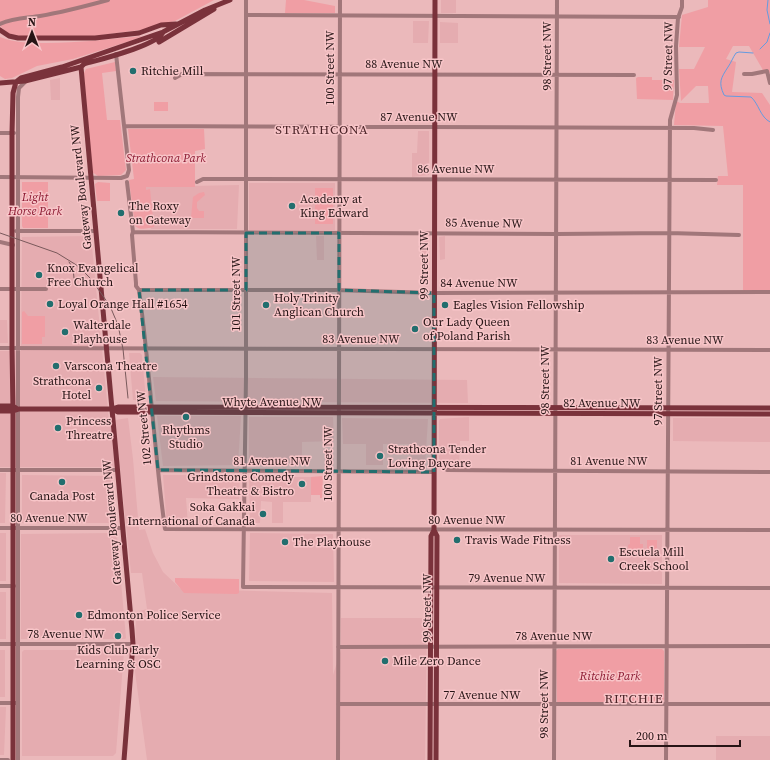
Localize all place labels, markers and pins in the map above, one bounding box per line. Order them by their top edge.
place label: Ritchie Mill [141,63,204,79]
marker: Ritchie Mill [128,66,138,76]
place label: Academy at King Edward [300,191,369,221]
place label: The Roxy on Gateway [129,198,192,228]
marker: Academy at King Edward [287,201,297,211]
marker: The Roxy on Gateway [116,208,126,218]
place label: Knox Evangelical Free Church [47,260,139,290]
marker: Knox Evangelical Free Church [34,270,44,280]
place label: Holy Trinity Anglican Church [274,290,364,320]
place label: Loyal Orange Hall #1654 [58,296,187,312]
place label: Eagles Vision Fellowship [453,297,584,313]
marker: Loyal Orange Hall #1654 [45,299,55,309]
marker: Holy Trinity Anglican Church [261,300,271,310]
marker: Eagles Vision Fellowship [440,300,450,310]
place label: Our Lady Queen of Poland Parish [423,314,510,344]
place label: Walterdale Playhouse [73,317,131,347]
marker: Our Lady Queen of Poland Parish [410,324,420,334]
marker: Walterdale Playhouse [60,327,70,337]
place label: Varscona Theatre [64,358,157,374]
marker: Varscona Theatre [51,361,61,371]
place label: Strathcona Hotel [33,373,92,403]
marker: Strathcona Hotel [94,383,104,393]
marker: Rhythms Studio [181,412,191,422]
place label: Princess Threatre [66,413,113,443]
place label: Rhythms Studio [162,422,210,452]
marker: Princess Threatre [53,423,63,433]
place label: Strathcona Tender Loving Daycare [388,441,486,471]
marker: Strathcona Tender Loving Daycare [375,451,385,461]
place label: Grindstone Comedy Theatre & Bistro [187,469,295,499]
marker: Canada Post [57,477,67,487]
marker: Grindstone Comedy Theatre & Bistro [297,479,307,489]
place label: Canada Post [29,488,95,504]
place label: Soka Gakkai International of Canada [128,499,256,529]
marker: Soka Gakkai International of Canada [258,509,268,519]
place label: Travis Wade Fitness [465,532,571,548]
place label: The Playhouse [293,534,371,550]
marker: Travis Wade Fitness [452,535,462,545]
marker: The Playhouse [280,537,290,547]
place label: Escuela Mill Creek School [619,544,689,574]
marker: Escuela Mill Creek School [606,554,616,564]
place label: Edmonton Police Service [87,607,221,623]
marker: Edmonton Police Service [74,610,84,620]
marker: Kids Club Early Learning & OSC [113,631,123,641]
place label: Kids Club Early Learning & OSC [75,642,161,672]
place label: Mile Zero Dance [393,653,481,669]
marker: Mile Zero Dance [380,656,390,666]

